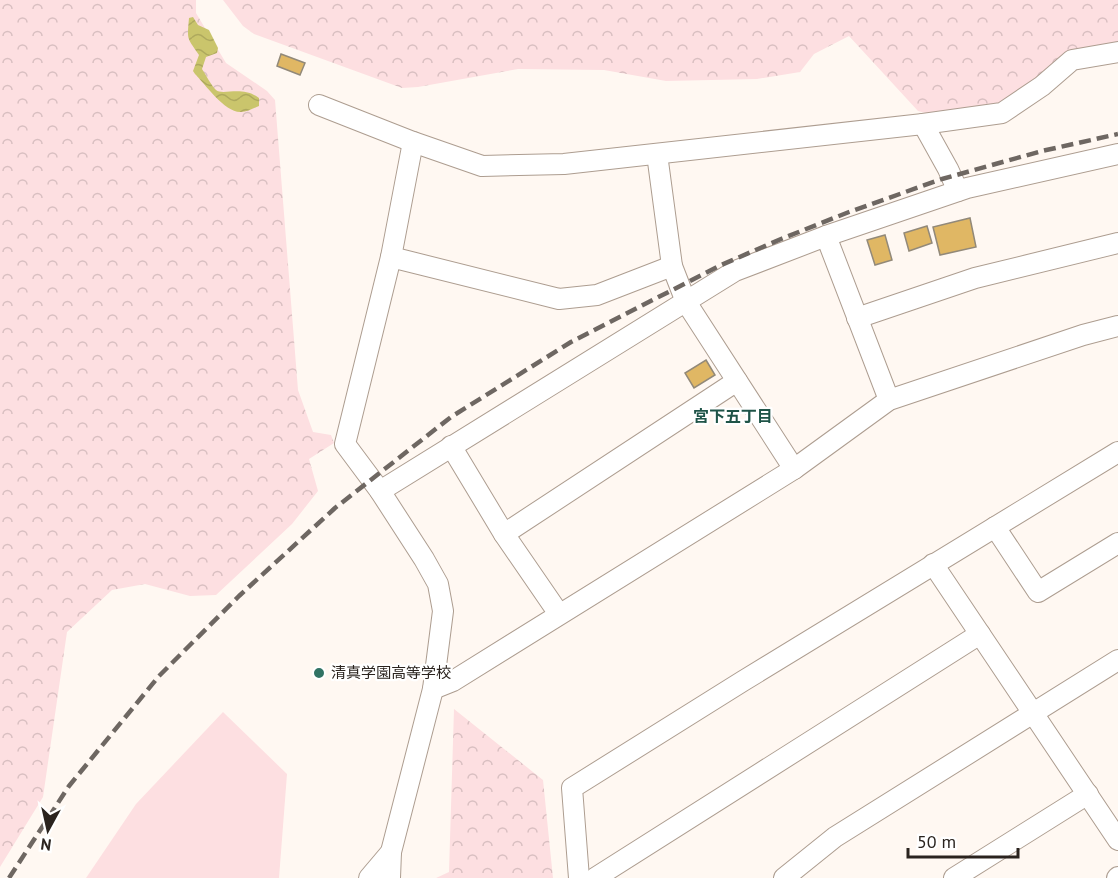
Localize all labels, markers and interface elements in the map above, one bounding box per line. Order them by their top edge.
district label: 宮下五丁目 [693,406,773,426]
place label: 清真学園高等学校 [331,663,451,682]
marker: 清真学園高等学校 [312,666,326,680]
north arrow [18,800,78,860]
scale bar [908,821,1018,859]
text: 50 m [917,830,956,853]
text: N [39,834,53,855]

